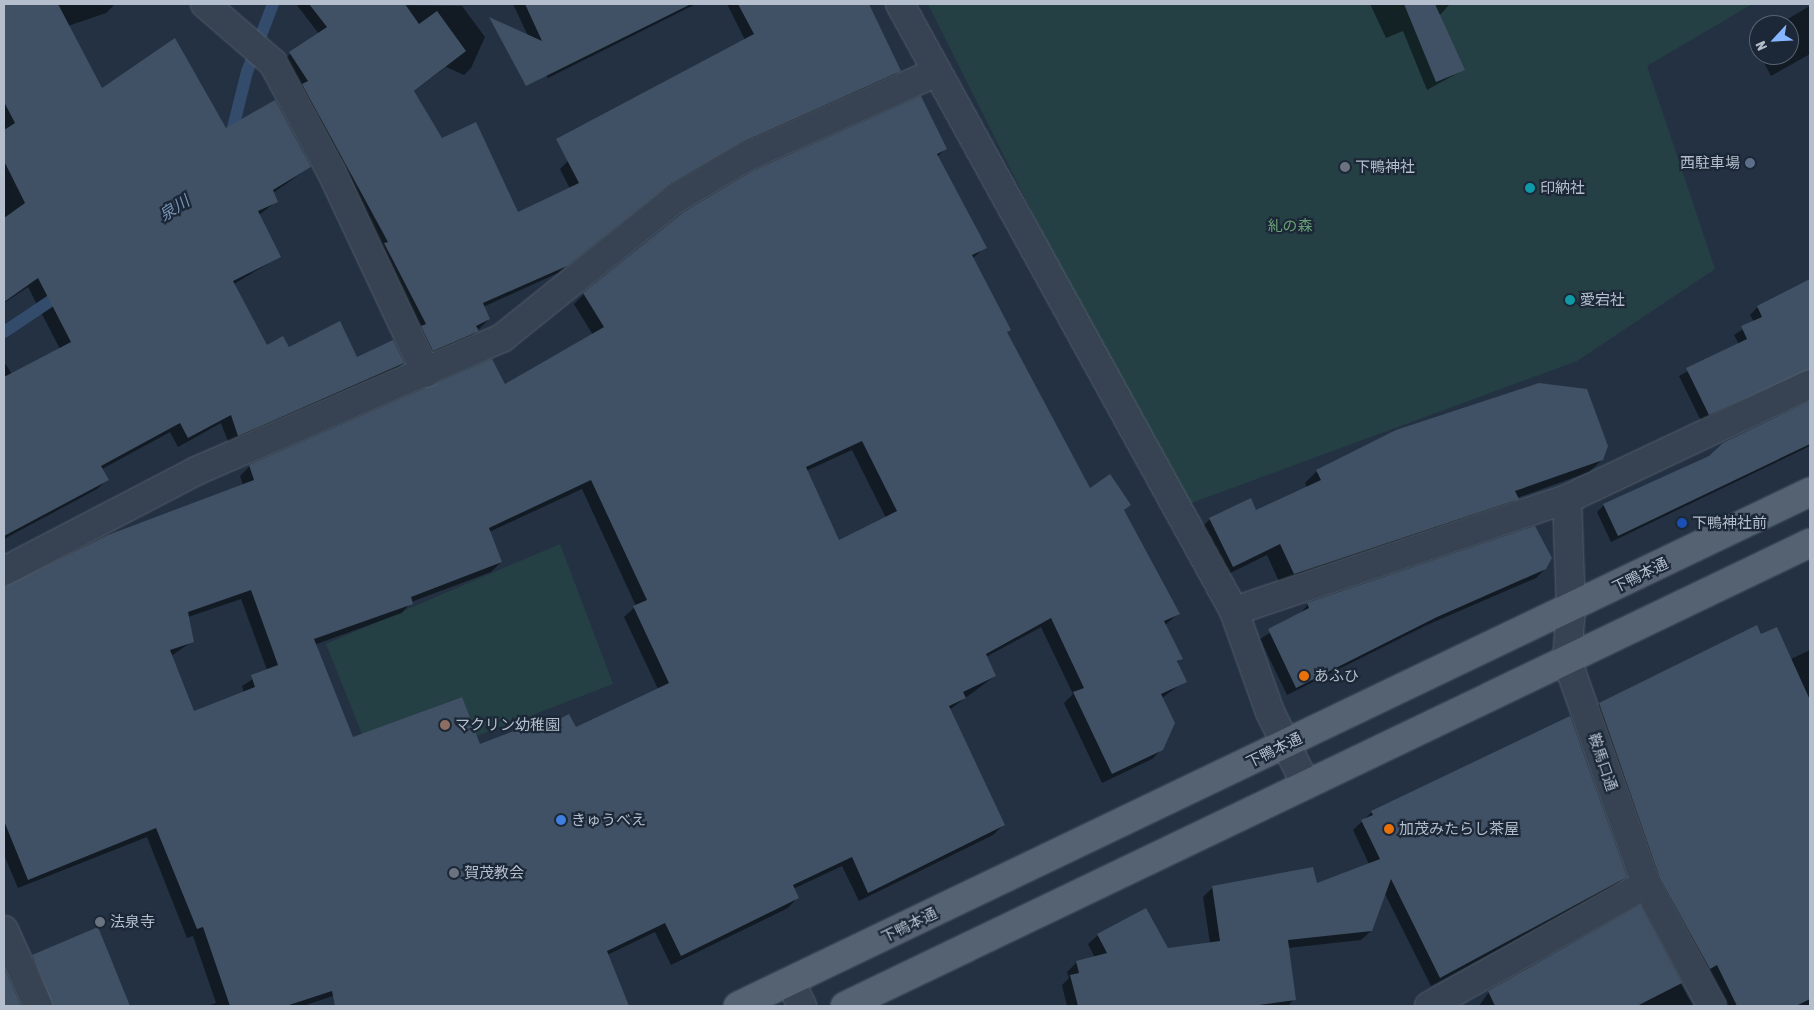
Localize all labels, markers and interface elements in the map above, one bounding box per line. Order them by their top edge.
north arrow [1749,15,1799,65]
text: N [1752,39,1770,53]
place label: 西駐車場 [1680,154,1740,172]
marker: 西駐車場 [1744,157,1756,169]
place label: 下鴨神社 [1355,158,1415,176]
marker: 下鴨神社 [1339,161,1351,173]
place label: 印納社 [1540,179,1585,197]
marker: 印納社 [1524,182,1536,194]
water label: 泉川 [155,191,193,225]
park label: 糺の森 [1268,217,1312,235]
place label: 愛宕社 [1580,291,1625,309]
marker: 愛宕社 [1564,294,1576,306]
place label: 下鴨神社前 [1692,514,1767,532]
marker: 下鴨神社前 [1676,517,1688,529]
street label: 下鴨本通 [1609,554,1671,596]
place label: あふひ [1314,667,1359,685]
marker: あふひ [1298,670,1310,682]
place label: マクリン幼稚園 [455,716,560,734]
marker: マクリン幼稚園 [439,719,451,731]
street label: 下鴨本通 [1243,729,1305,771]
street label: 鞍馬口通 [1585,731,1621,793]
place label: きゅうべえ [571,811,646,829]
marker: きゅうべえ [555,814,567,826]
place label: 加茂みたらし茶屋 [1399,820,1519,838]
marker: 加茂みたらし茶屋 [1383,823,1395,835]
place label: 賀茂教会 [464,864,524,882]
marker: 賀茂教会 [448,867,460,879]
street label: 下鴨本通 [878,904,940,946]
place label: 法泉寺 [110,913,155,931]
marker: 法泉寺 [94,916,106,928]

